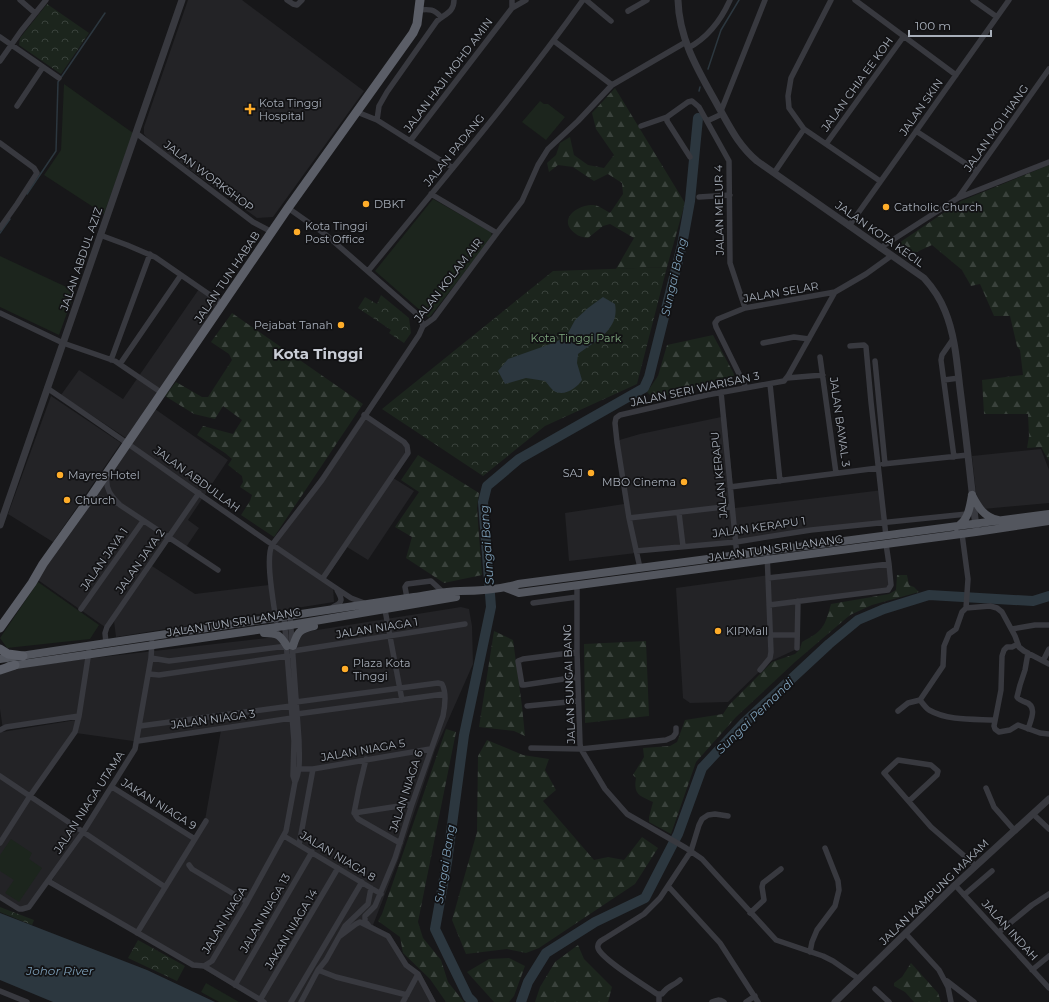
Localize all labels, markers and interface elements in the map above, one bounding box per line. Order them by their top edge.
scale bar [909,12,991,38]
street label: JALAN HAJI MOHD AMIN [400,15,496,136]
text: 100 m [915,18,951,33]
street label: JALAN CHIA EE KOH [817,34,896,135]
street label: JALAN SKIN [896,76,946,139]
street label: JALAN MOI HIANG [960,82,1031,175]
place label: Kota Tinggi Hospital [259,96,322,123]
marker: Kota Tinggi Hospital [244,103,256,115]
street label: JALAN PADANG [420,111,487,190]
street label: JALAN WORKSHOP [160,137,257,214]
street label: JALAN MELUR 4 [711,164,727,256]
place label: DBKT [374,197,406,211]
street label: JALAN KOTA KECIL [832,197,928,270]
marker: DBKT [361,199,371,209]
place label: Catholic Church [894,200,982,214]
marker: Catholic Church [881,202,891,212]
street label: JALAN ABDUL AZIZ [56,206,105,313]
place label: Kota Tinggi Post Office [305,219,368,246]
marker: Kota Tinggi Post Office [292,227,302,237]
street label: JALAN TUN HABAB [191,229,263,326]
street label: JALAN KOLAM AIR [410,235,485,326]
water label: Sungai Bang [657,236,690,317]
street label: JALAN SELAR [741,279,820,306]
place label: Pejabat Tanah [254,318,333,332]
marker: Pejabat Tanah [336,320,346,330]
park label: Kota Tinggi Park [531,331,622,345]
district label: Kota Tinggi [273,344,363,363]
street label: JALAN SERI WARISAN 3 [628,368,761,410]
street label: JALAN BAWAL 3 [827,375,853,468]
street label: JALAN KERAPU [707,431,731,520]
street label: JALAN ABDULLAH [150,442,243,515]
place label: SAJ [563,466,583,480]
place label: Mayres Hotel [68,468,140,482]
marker: SAJ [586,468,596,478]
marker: Mayres Hotel [55,470,65,480]
place label: MBO Cinema [602,475,676,489]
marker: MBO Cinema [679,477,689,487]
place label: Church [75,493,115,507]
marker: Church [62,495,72,505]
water label: Sungai Bang [476,505,497,585]
street label: JALAN KERAPU 1 [711,514,806,541]
street label: JALAN JAYA 1 [77,525,131,594]
street label: JALAN JAYA 2 [112,526,167,597]
street label: JALAN TUN SRI LANANG [707,532,844,565]
street label: JALAN TUN SRI LANANG [165,604,302,640]
street label: JALAN NIAGA 1 [334,615,419,642]
street label: JALAN SUNGAI BANG [560,624,578,745]
place label: KIPMall [726,624,768,638]
marker: KIPMall [713,626,723,636]
place label: Plaza Kota Tinggi [353,656,411,683]
marker: Plaza Kota Tinggi [340,664,350,674]
water label: Sungai Pemandi [713,674,797,757]
street label: JALAN NIAGA 3 [169,706,256,732]
street label: JALAN NIAGA 5 [319,736,406,764]
street label: JALAN NIAGA UTAMA [50,748,127,857]
street label: JALAN NIAGA 6 [386,748,426,835]
street label: JAKAN NIAGA 9 [118,775,200,833]
water label: Sungai Bang [431,823,458,905]
street label: JALAN NIAGA 8 [297,827,378,884]
street label: JALAN KAMPUNG MAKAM [876,836,992,949]
street label: JALAN NIAGA 13 [236,871,293,956]
street label: JALAN NIAGA [198,884,250,957]
street label: JAKAN NIAGA 14 [261,886,321,972]
street label: JALAN INDAH [978,896,1041,963]
water label: Johor River [25,963,94,978]

